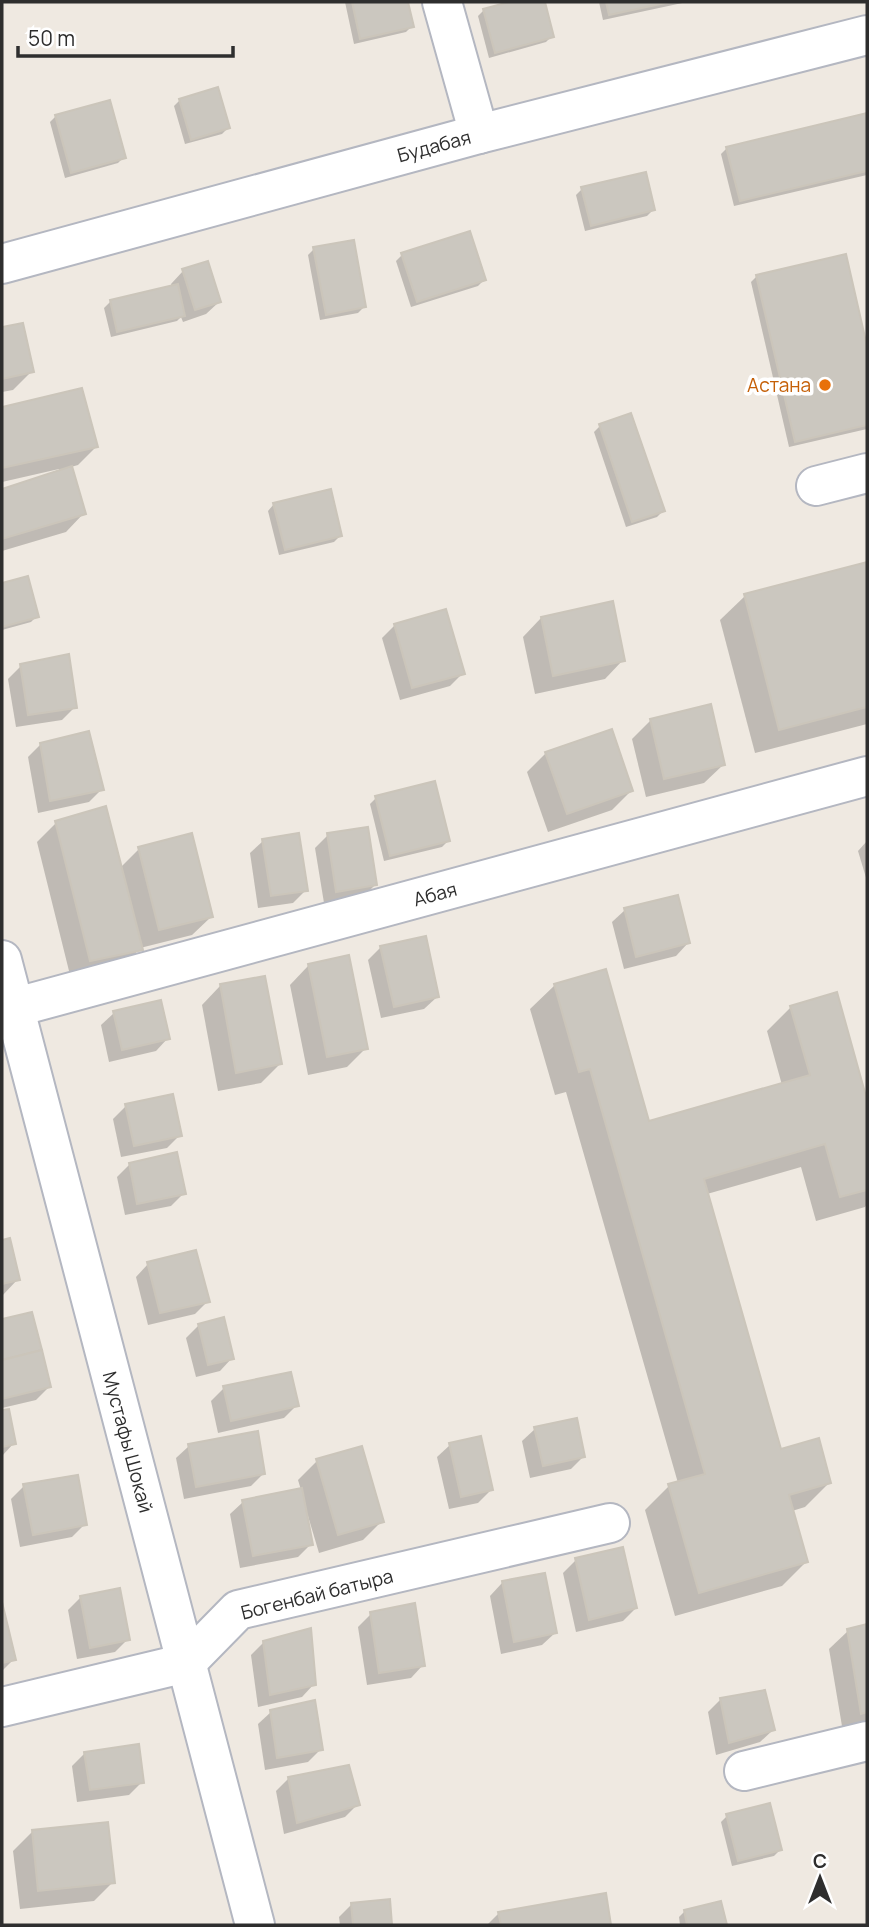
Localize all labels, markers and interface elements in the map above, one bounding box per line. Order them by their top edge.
scale bar [18,14,233,58]
text: 50 m [28,24,75,52]
street label: Будабая [394,124,474,168]
place label: Астана [747,372,811,398]
marker: Астана [817,377,833,393]
street label: Абая [410,876,460,912]
street label: Мустафы Шокай [97,1369,159,1515]
street label: Богенбай батыра [238,1563,396,1625]
north arrow [785,1843,855,1913]
text: С [813,1848,827,1874]

